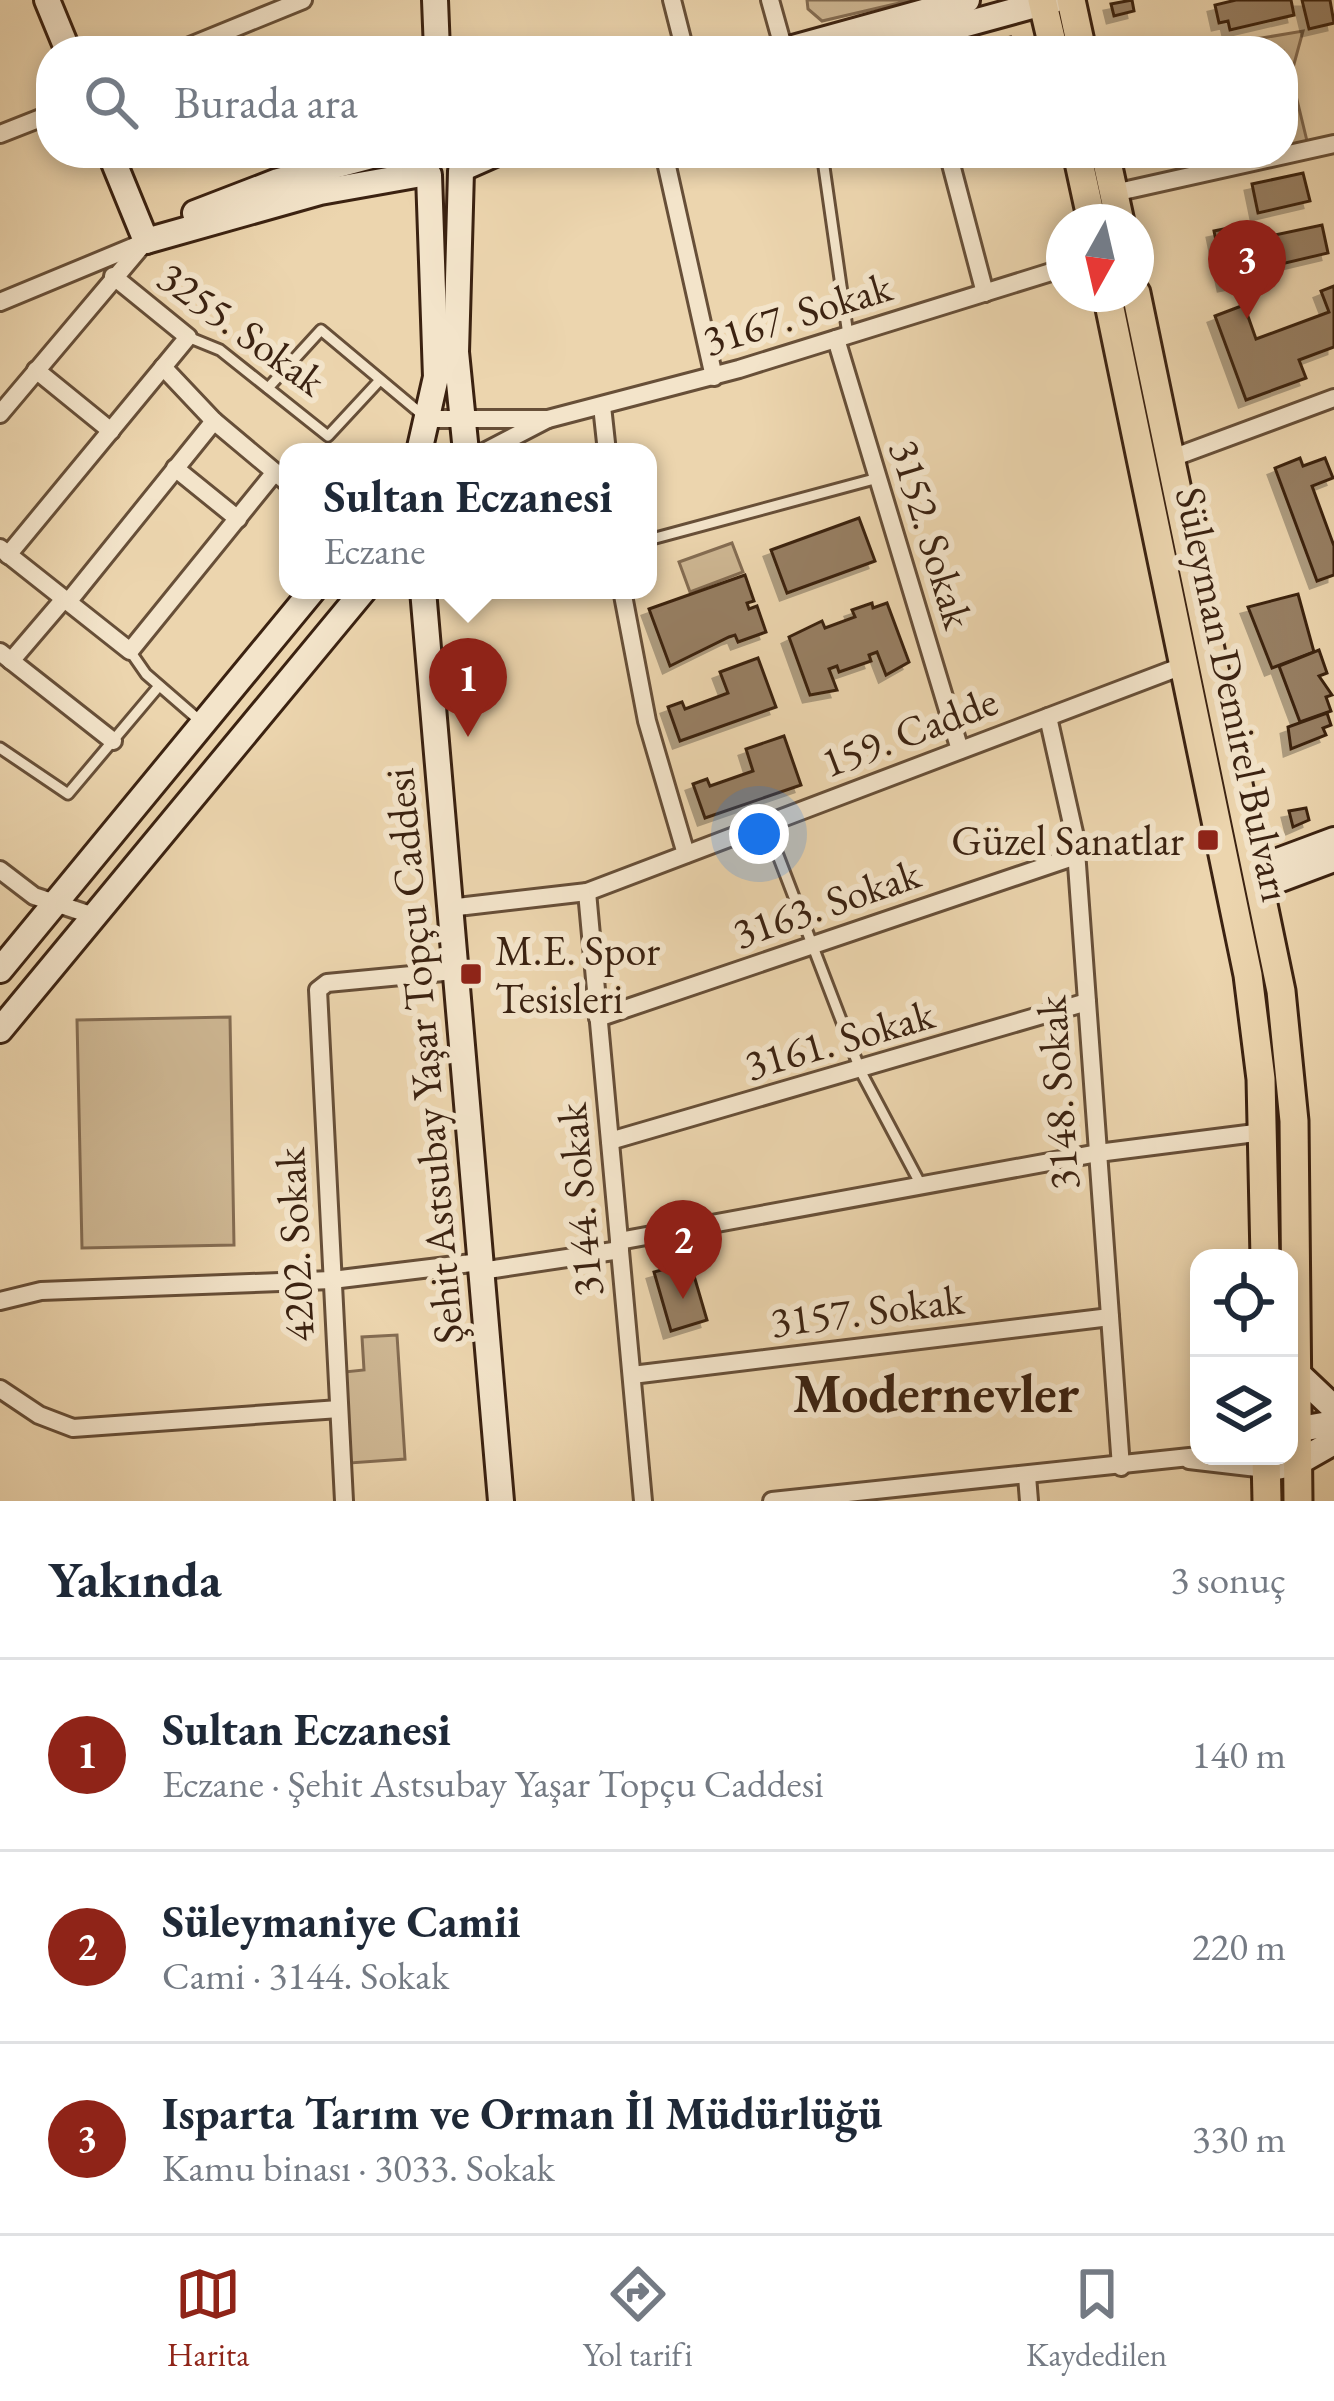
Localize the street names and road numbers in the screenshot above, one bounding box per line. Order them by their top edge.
street label: 3255. Sokak [147,249,338,409]
street label: 3167. Sokak [696,258,899,368]
street label: 3152. Sokak [877,433,987,636]
street label: Süleyman Demirel Bulvarı [1163,482,1304,906]
street label: 159. Cadde [813,673,1005,790]
street label: Şehit Astsubay Yaşar Topçu Caddesi [371,766,476,1346]
street label: 3163. Sokak [725,845,928,961]
street label: 3161. Sokak [738,986,941,1093]
street label: 3148. Sokak [1023,993,1092,1192]
street label: 3144. Sokak [544,1099,615,1299]
street label: 4202. Sokak [262,1145,327,1344]
street label: 3157. Sokak [767,1271,968,1350]

